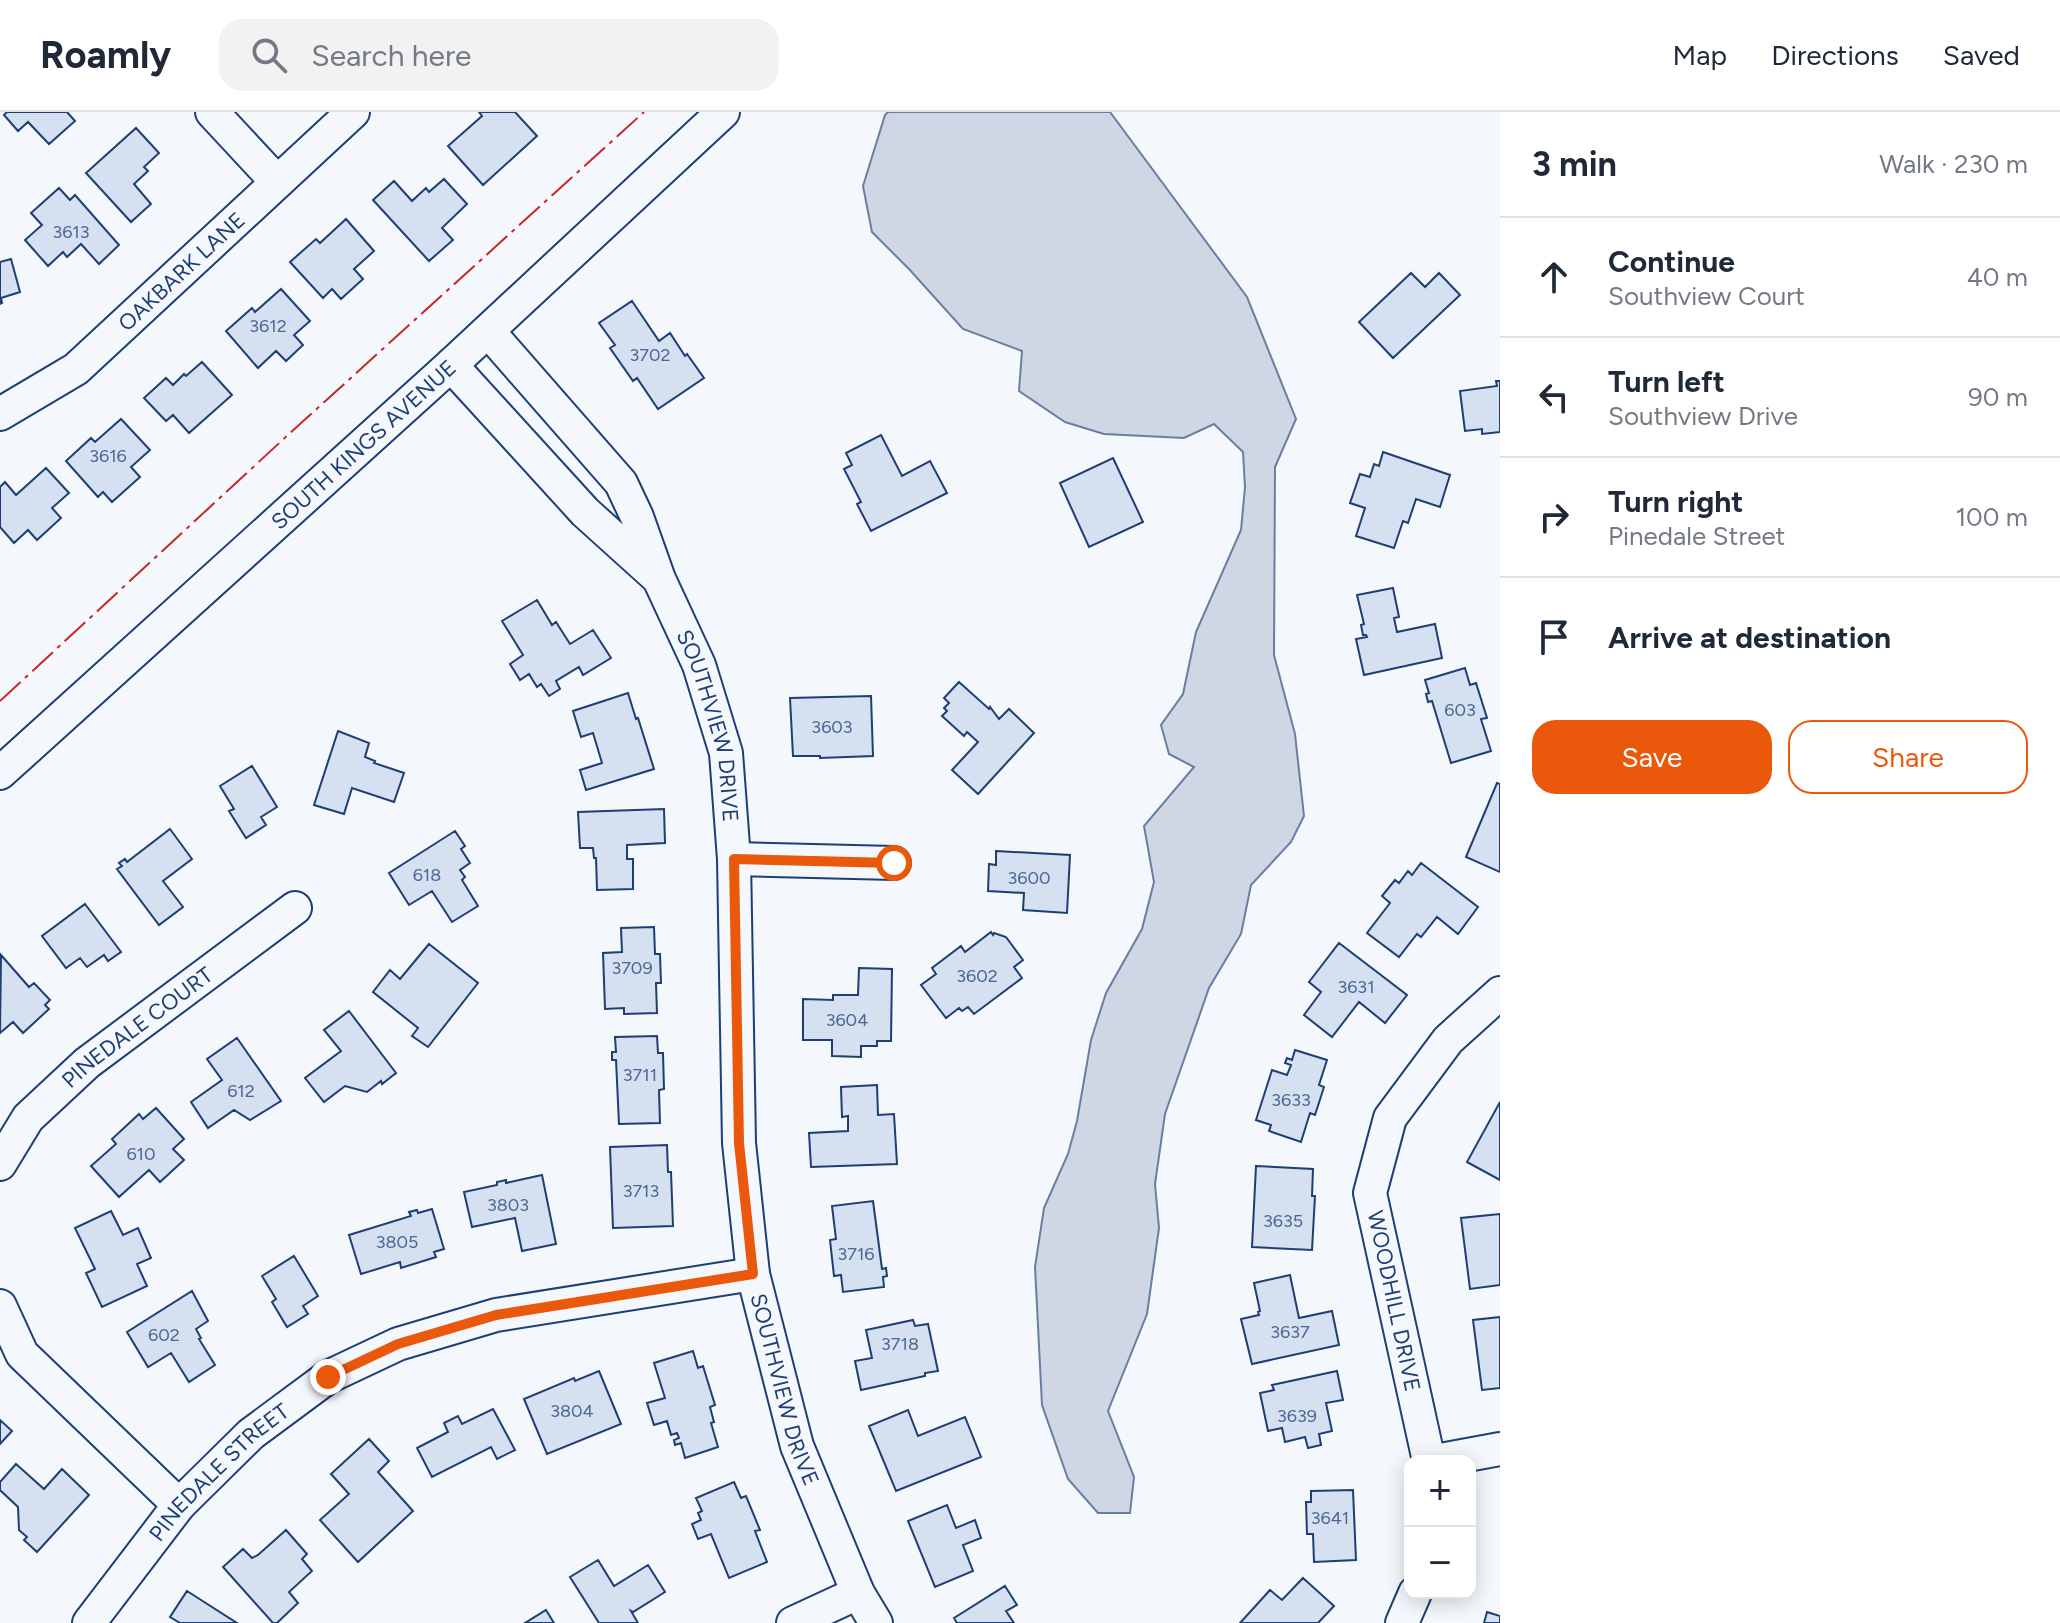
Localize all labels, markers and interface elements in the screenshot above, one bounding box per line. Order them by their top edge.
search box [219,19,779,91]
text: Roamly [40,32,171,78]
icon: search [247,33,291,77]
text: Search here [311,37,471,74]
text: Map [1673,38,1727,72]
text: Directions [1771,38,1899,72]
text: Saved [1943,38,2020,72]
text: 3 min [1532,144,1617,185]
text: Walk · 230 m [1879,148,2028,180]
street label: OAKBARK LANE [112,206,250,337]
house number: 3613 [52,221,90,243]
text: Continue [1608,243,1735,280]
icon: ahead [1532,255,1576,299]
text: 40 m [1967,261,2028,293]
text: Southview Court [1608,280,1805,312]
house number: 3612 [249,315,287,337]
house number: 3702 [629,344,671,366]
street label: SOUTH KINGS AVENUE [265,354,461,535]
text: Turn left [1608,363,1725,400]
icon: left [1532,375,1576,419]
text: 90 m [1968,381,2028,413]
text: Southview Drive [1608,400,1798,432]
house number: 3616 [89,445,127,467]
text: Turn right [1608,483,1743,520]
icon: right [1532,495,1576,539]
text: 100 m [1955,501,2028,533]
text: Pinedale Street [1608,520,1785,552]
icon: arrive [1532,615,1576,659]
text: Arrive at destination [1608,619,1891,656]
street label: SOUTHVIEW DRIVE [671,625,745,823]
house number: 603 [1444,699,1476,721]
house number: 3603 [811,716,853,738]
button: Save [1532,720,1772,794]
button: Share [1788,720,2028,794]
route start [876,845,912,881]
house number: 618 [413,864,441,886]
house number: 3600 [1007,867,1051,889]
house number: 3709 [611,957,653,979]
street label: PINEDALE COURT [56,961,218,1093]
house number: 3602 [956,965,998,987]
house number: 3631 [1337,976,1375,998]
house number: 3604 [826,1009,868,1031]
house number: 3711 [623,1064,657,1086]
house number: 612 [227,1080,255,1102]
house number: 3633 [1271,1089,1311,1111]
house number: 610 [126,1143,156,1165]
house number: 3713 [623,1180,659,1202]
house number: 3803 [487,1194,529,1216]
street label: WOODHILL DRIVE [1362,1208,1426,1394]
house number: 3635 [1263,1210,1303,1232]
house number: 3805 [376,1231,418,1253]
house number: 3716 [837,1243,875,1265]
street label: SOUTHVIEW DRIVE [745,1290,825,1489]
house number: 3637 [1270,1321,1310,1343]
house number: 602 [148,1324,180,1346]
house number: 3718 [881,1333,919,1355]
route end [310,1359,346,1395]
street label: PINEDALE STREET [143,1397,294,1546]
house number: 3804 [550,1400,594,1422]
house number: 3639 [1277,1405,1317,1427]
map controls [1404,1455,1476,1599]
button: + [1404,1455,1476,1527]
house number: 3641 [1311,1507,1349,1529]
button: − [1404,1527,1476,1599]

